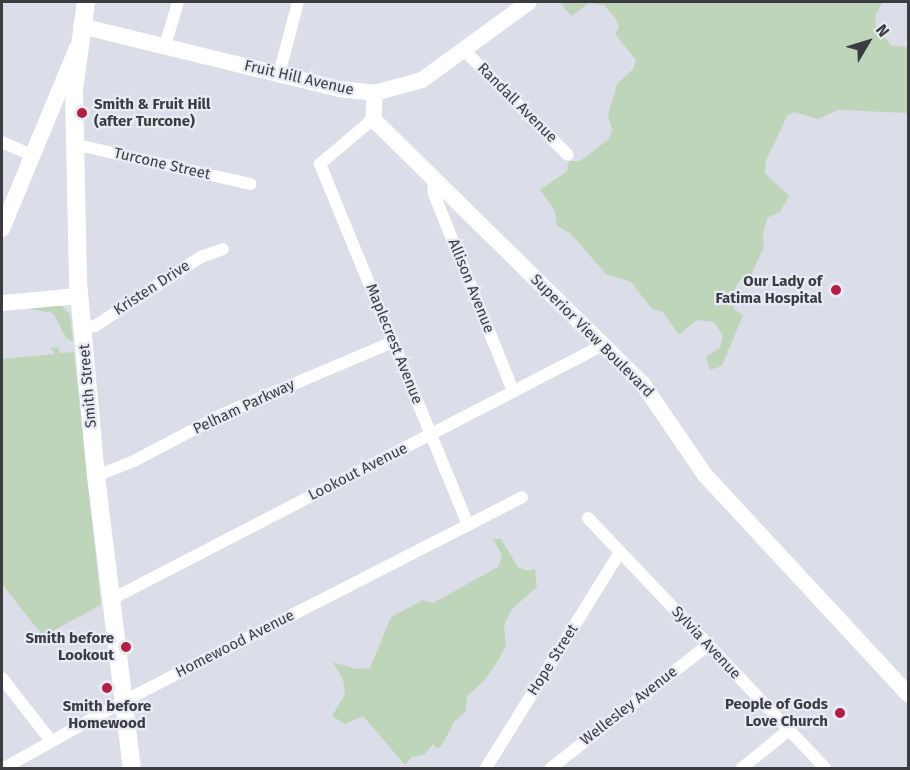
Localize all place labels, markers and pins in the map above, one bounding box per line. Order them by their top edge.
place label: Smith & Fruit Hill (after Turcone) [94,95,211,130]
marker: Smith & Fruit Hill (after Turcone) [75,106,89,120]
place label: Our Lady of Fatima Hospital [716,272,822,307]
marker: Our Lady of Fatima Hospital [827,281,845,299]
place label: Smith before Lookout [25,629,114,664]
marker: Smith before Lookout [119,640,133,654]
marker: Smith before Homewood [100,681,114,695]
place label: People of Gods Love Church [725,695,828,730]
place label: Smith before Homewood [63,697,151,732]
marker: People of Gods Love Church [833,706,847,720]

